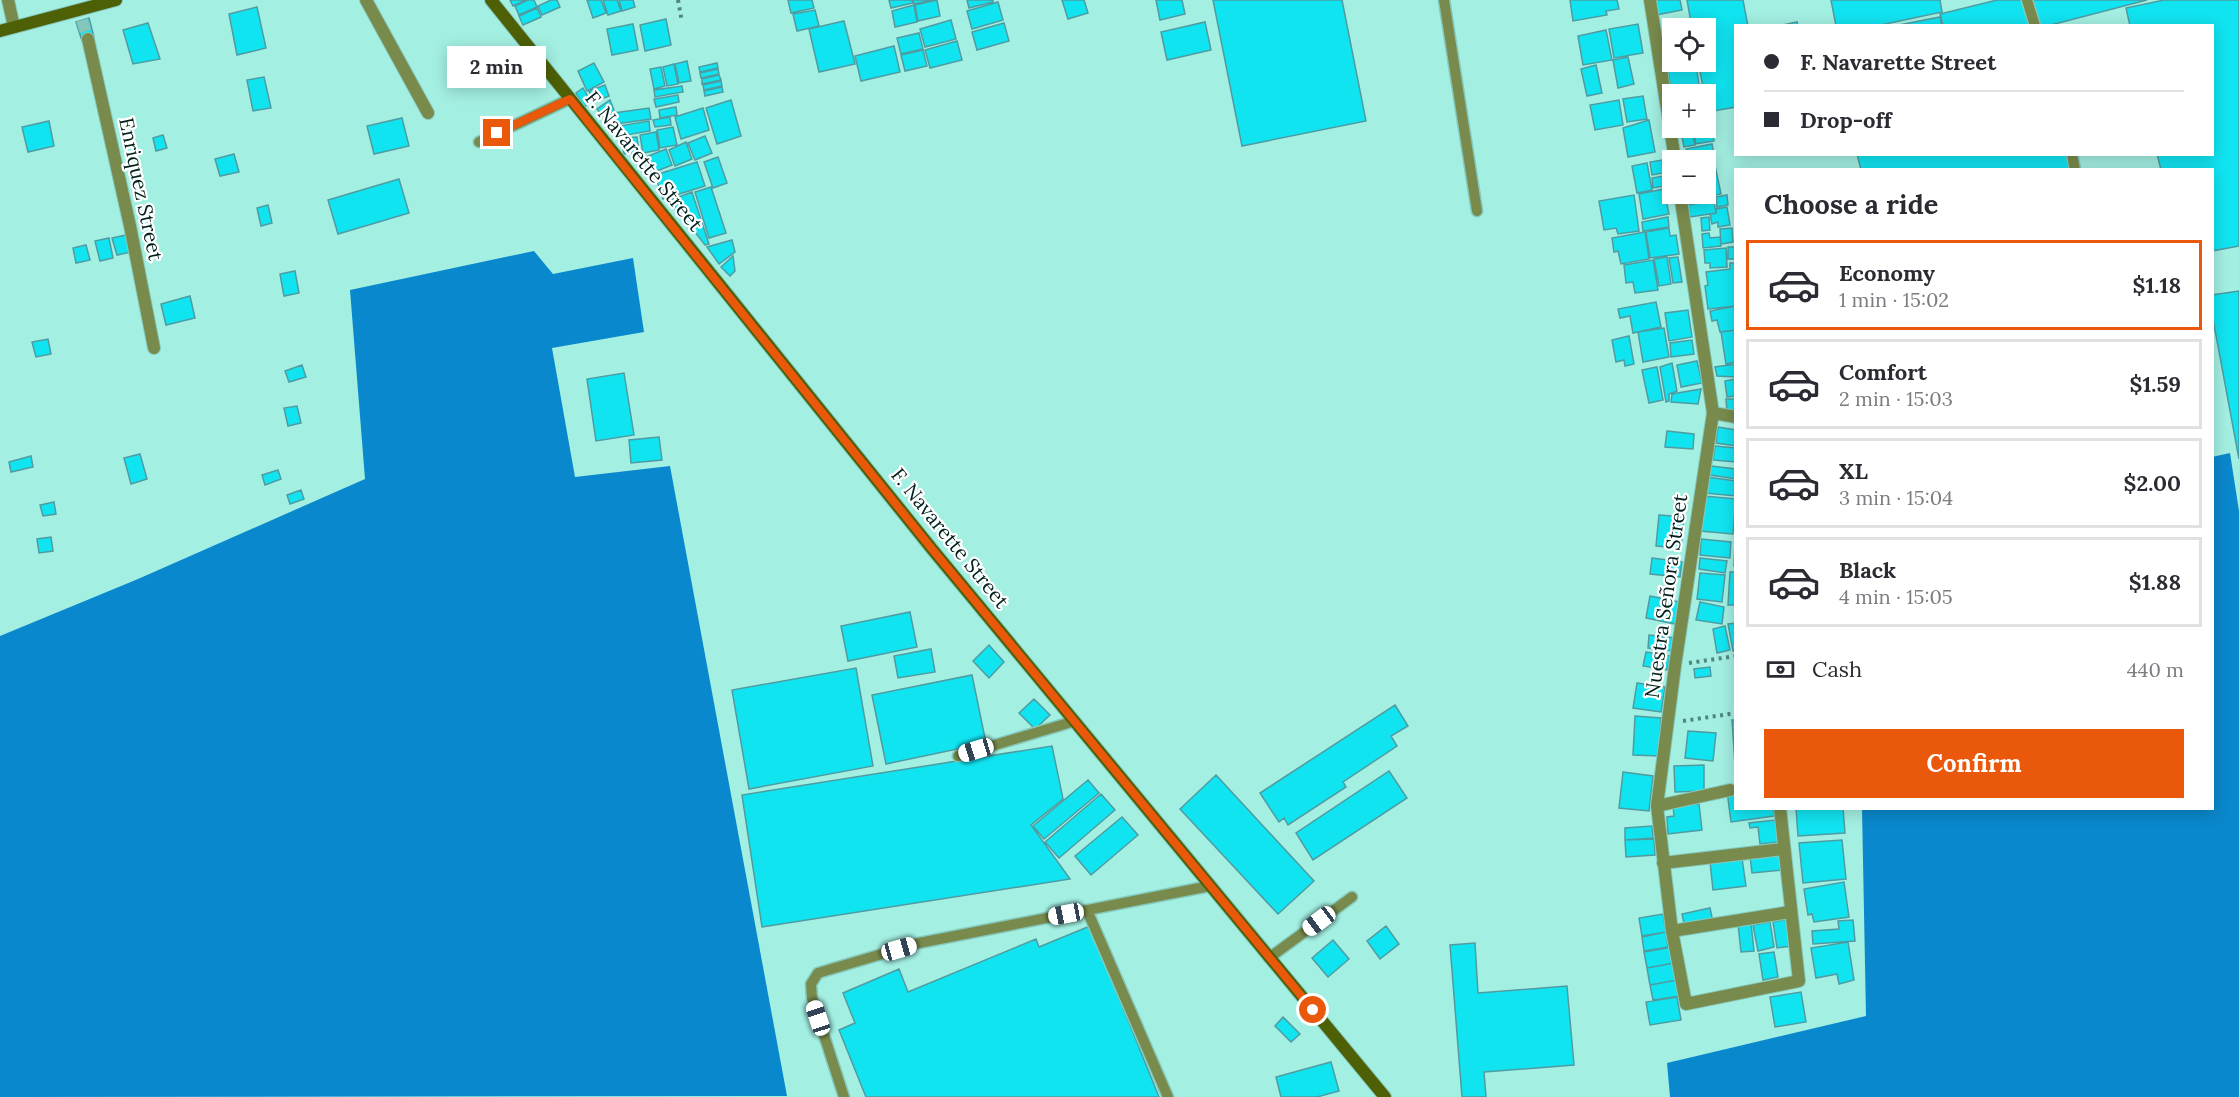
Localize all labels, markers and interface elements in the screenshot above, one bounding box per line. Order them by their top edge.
map controls [1662,18,1716,204]
button: locate [1662,18,1716,72]
callout: 2 min [448,46,546,88]
text: F. Navarette Street [1800,48,1996,76]
text: 2 min [470,54,523,79]
button: + [1662,84,1716,138]
street label: F. Navarette Street [580,86,709,236]
text: Drop-off [1800,106,1892,134]
street label: Enriquez Street [114,115,169,263]
route end [483,119,510,146]
button: − [1662,150,1716,204]
text: Choose a ride [1764,187,1938,221]
icon: car [1767,258,1821,312]
text: Economy [1839,259,1935,287]
text: $1.18 [2132,271,2181,299]
text: 1 min · 15:02 [1839,287,1949,312]
icon: car [1767,357,1821,411]
text: Comfort [1839,358,1927,386]
text: $1.59 [2129,370,2181,398]
text: 2 min · 15:03 [1839,386,1953,411]
icon: car [1767,456,1821,510]
text: XL [1839,457,1868,485]
street label: F. Navarette Street [886,463,1015,613]
text: $2.00 [2124,469,2181,497]
text: 3 min · 15:04 [1839,485,1953,510]
street label: Nuestra Señora Street [1639,492,1692,700]
icon: car [1767,555,1821,609]
text: Black [1839,556,1896,584]
text: $1.88 [2129,568,2181,596]
text: 4 min · 15:05 [1839,584,1953,609]
icon: cash [1764,653,1797,686]
text: Cash [1812,655,1862,683]
text: 440 m [2127,657,2184,682]
button: Confirm [1764,729,2184,798]
car [956,736,996,764]
car [1047,902,1085,926]
car [1299,903,1339,939]
car [879,935,919,963]
route start [1299,996,1326,1023]
car [804,998,832,1038]

